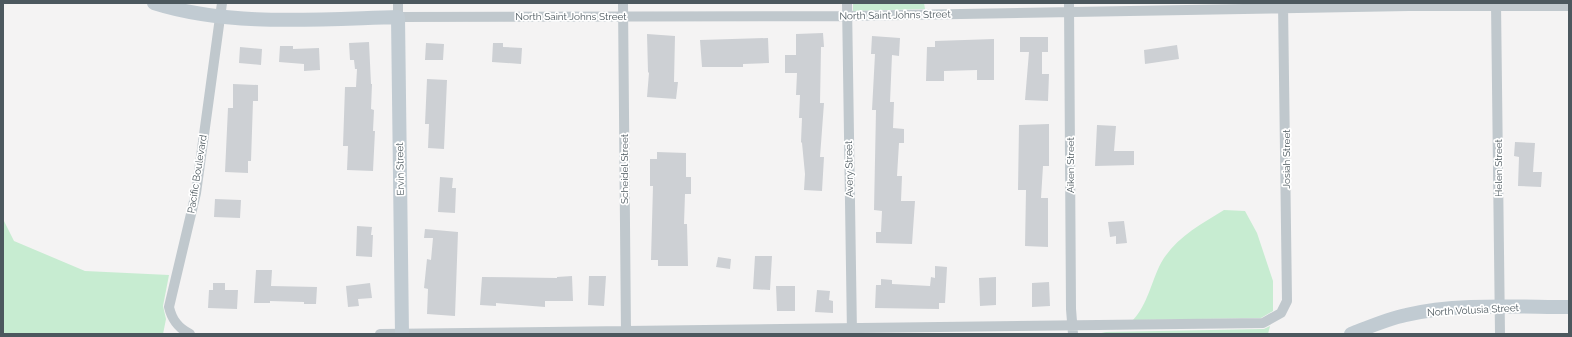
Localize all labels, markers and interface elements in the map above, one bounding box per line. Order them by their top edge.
street label: North Saint Johns Street [839,9,951,21]
street label: North Saint Johns Street [515,11,627,22]
street label: Josiah Street [1281,129,1292,189]
street label: Scheidel Street [619,133,630,204]
street label: Pacific Boulevard [185,134,209,214]
street label: Aiken Street [1065,136,1076,193]
street label: Helen Street [1493,138,1504,197]
street label: Avery Street [843,140,855,197]
street label: Ervin Street [394,142,406,196]
street label: North Volusia Street [1427,302,1520,318]

